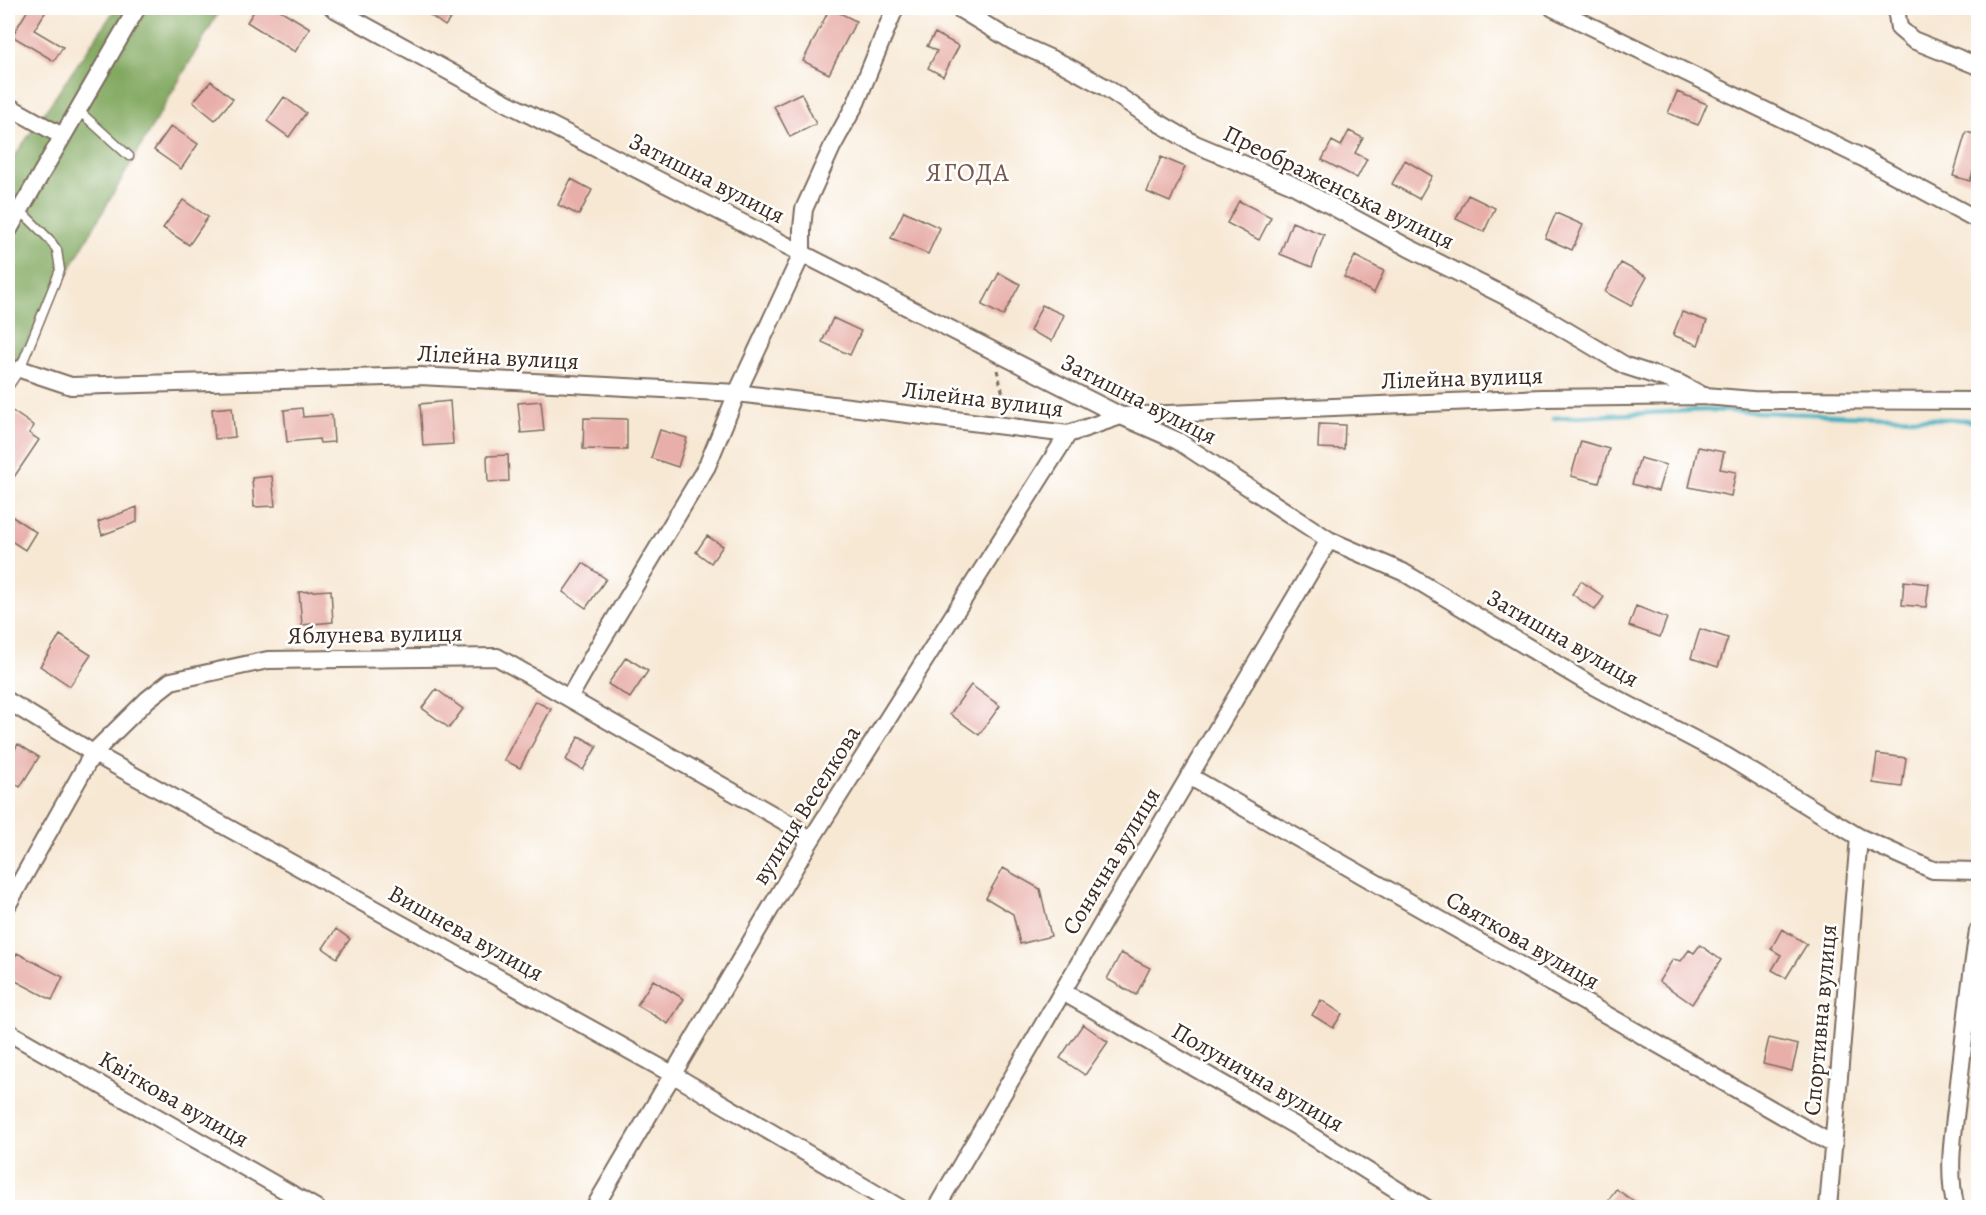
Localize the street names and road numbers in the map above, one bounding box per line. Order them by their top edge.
street label: Преображенська вулиця [1218,117,1460,257]
street label: Затишна вулиця [624,125,790,231]
street label: Лілейна вулиця [416,337,580,377]
street label: Затишна вулиця [1056,346,1222,452]
street label: Лілейна вулиця [1380,359,1544,397]
street label: Лілейна вулиця [901,373,1065,425]
street label: Затишна вулиця [1481,581,1645,695]
street label: Яблунева вулиця [287,616,463,652]
street label: вулиця Веселкова [744,719,868,891]
street label: Сонячна вулиця [1054,781,1168,941]
street label: Вишнева вулиця [383,877,549,989]
street label: Святкова вулиця [1440,883,1606,997]
street label: Спортивна вулиця [1796,923,1844,1117]
street label: Полунична вулиця [1166,1015,1350,1139]
street label: Квіткова вулиця [93,1043,255,1155]

